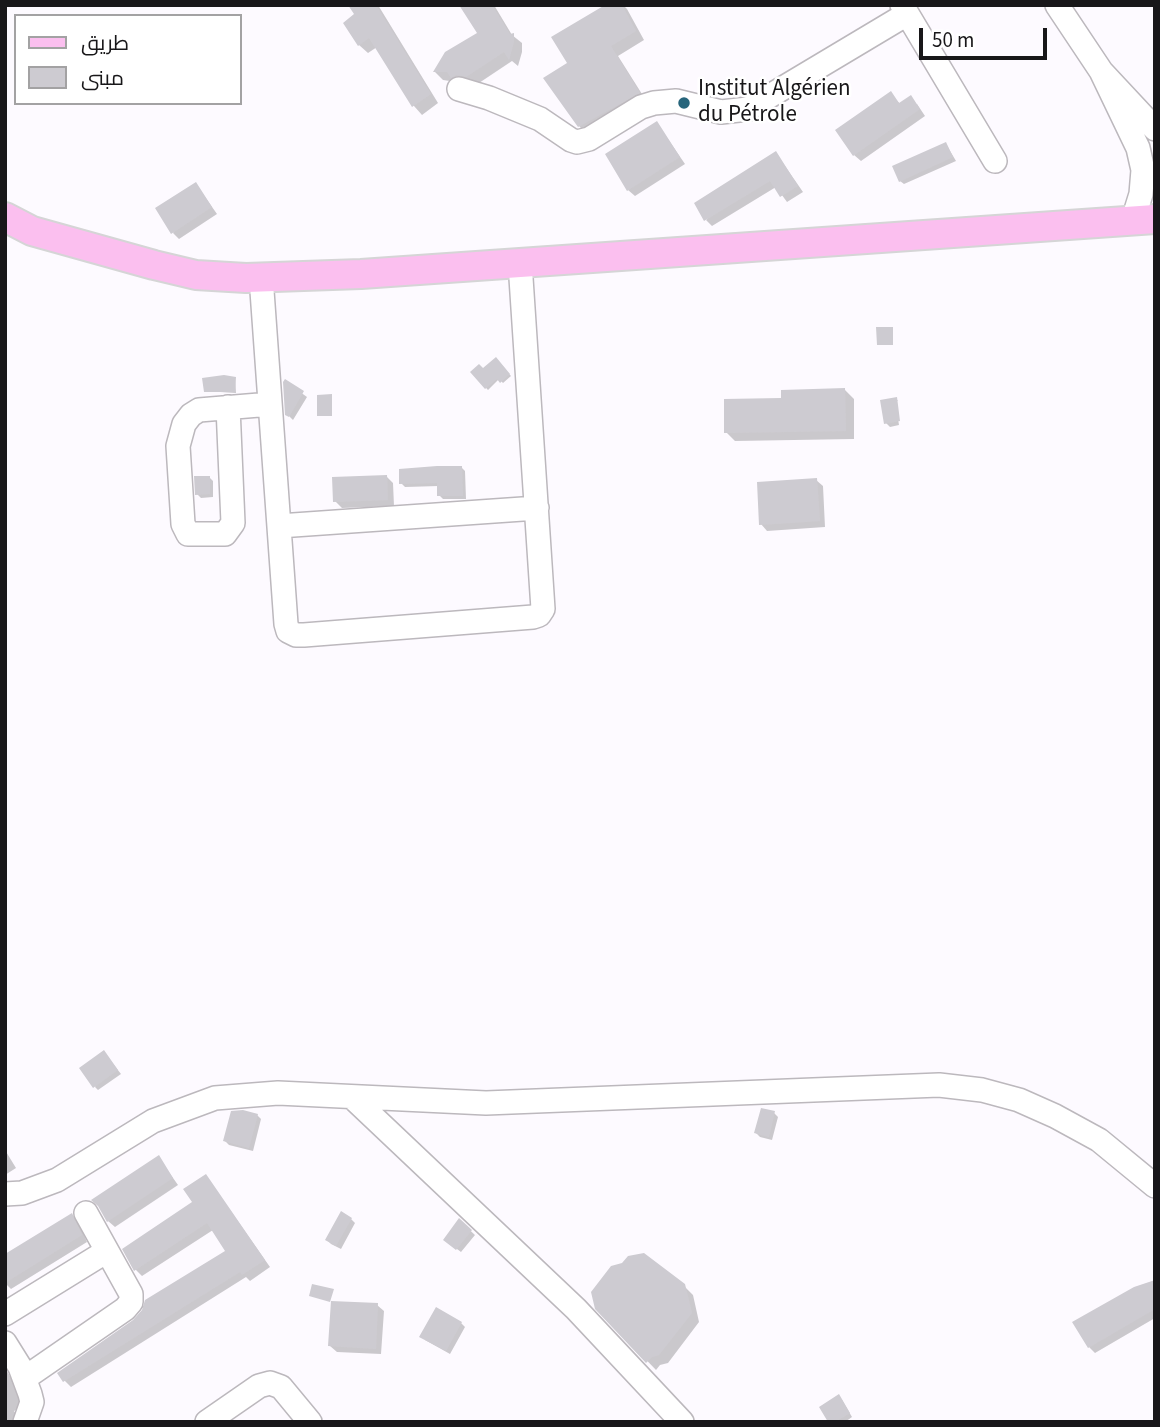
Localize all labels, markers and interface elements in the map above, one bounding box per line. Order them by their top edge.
legend [14,14,242,105]
scale bar [922,14,1050,58]
text: 50 m [932,25,974,55]
text: طريق [81,28,129,58]
text: مبنى [81,63,124,93]
place label: Institut Algérien du Pétrole [698,76,851,130]
marker: Institut Algérien du Pétrole [676,95,692,111]

